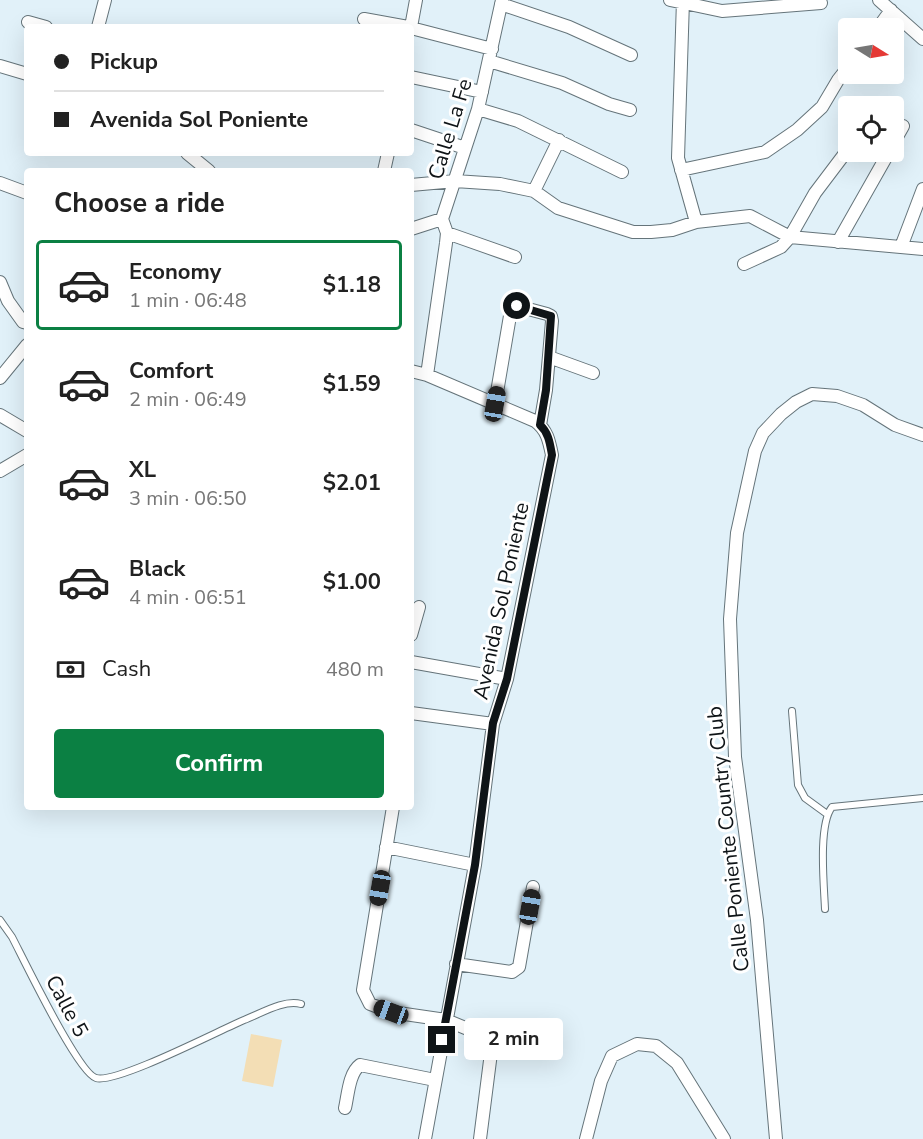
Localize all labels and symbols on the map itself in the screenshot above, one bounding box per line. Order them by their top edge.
north arrow [838,18,904,84]
street label: Calle La Fe [421,75,479,183]
route start [503,292,530,319]
car [483,385,507,423]
street label: Avenida Sol Poniente [466,500,536,702]
street label: Calle Poniente Country Club [700,705,756,973]
car [368,869,392,907]
car [518,888,542,926]
street label: Calle 5 [39,970,95,1042]
car [371,997,411,1027]
callout: 2 min [463,1019,562,1061]
route end [428,1026,455,1053]

